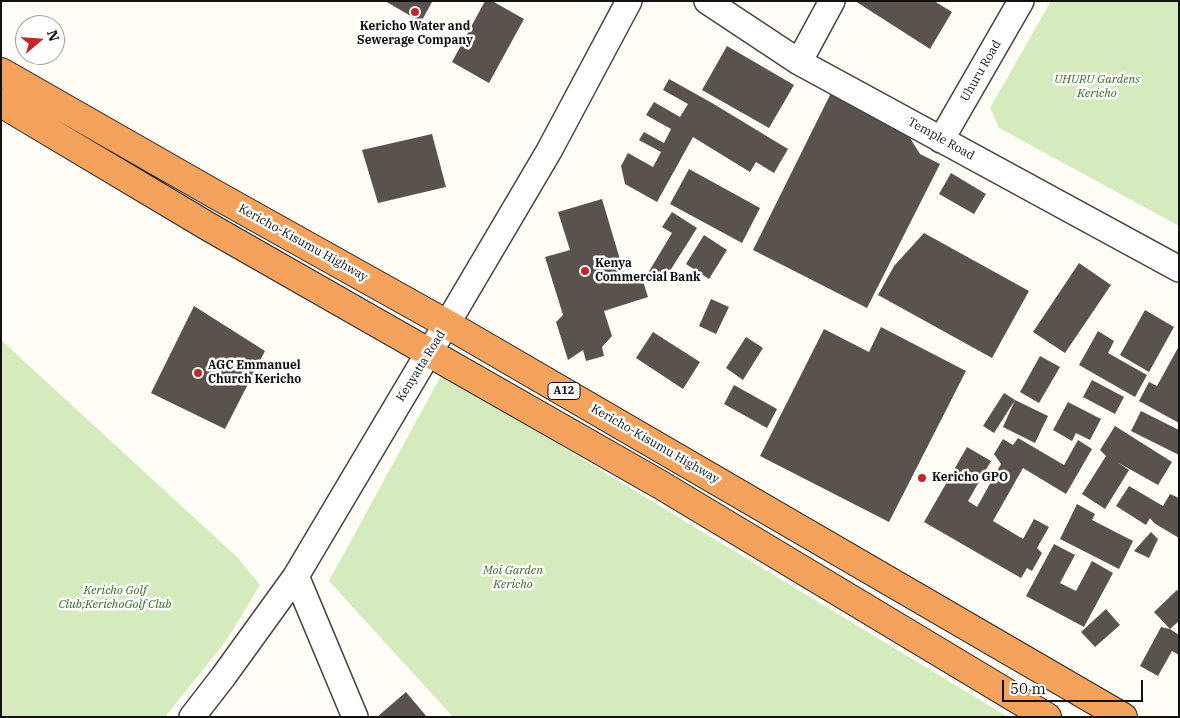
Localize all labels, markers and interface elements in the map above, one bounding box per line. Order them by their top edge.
marker: Kericho Water and Sewerage Company [409,6,421,18]
north arrow [15,15,65,65]
place label: Kericho Water and Sewerage Company [357,20,473,48]
text: N [43,28,64,44]
street label: Uhuru Road [958,38,1004,104]
park label: UHURU Gardens Kericho [1054,73,1140,101]
street label: Temple Road [905,115,977,163]
street label: Kericho-Kisumu Highway [236,201,370,285]
place label: Kenya Commercial Bank [595,257,701,285]
marker: Kenya Commercial Bank [579,265,591,277]
street label: Kenyatta Road [393,328,449,404]
place label: AGC Emmanuel Church Kericho [208,359,301,387]
marker: AGC Emmanuel Church Kericho [192,367,204,379]
road number: A12 [548,382,580,400]
street label: Kericho-Kisumu Highway [588,401,722,487]
place label: Kericho GPO [932,471,1008,485]
marker: Kericho GPO [916,472,928,484]
park label: Moi Garden Kericho [483,564,543,592]
park label: Kericho Golf Club;KerichoGolf Club [58,584,172,612]
scale bar [1005,670,1146,702]
text: 50 m [1010,679,1046,698]

